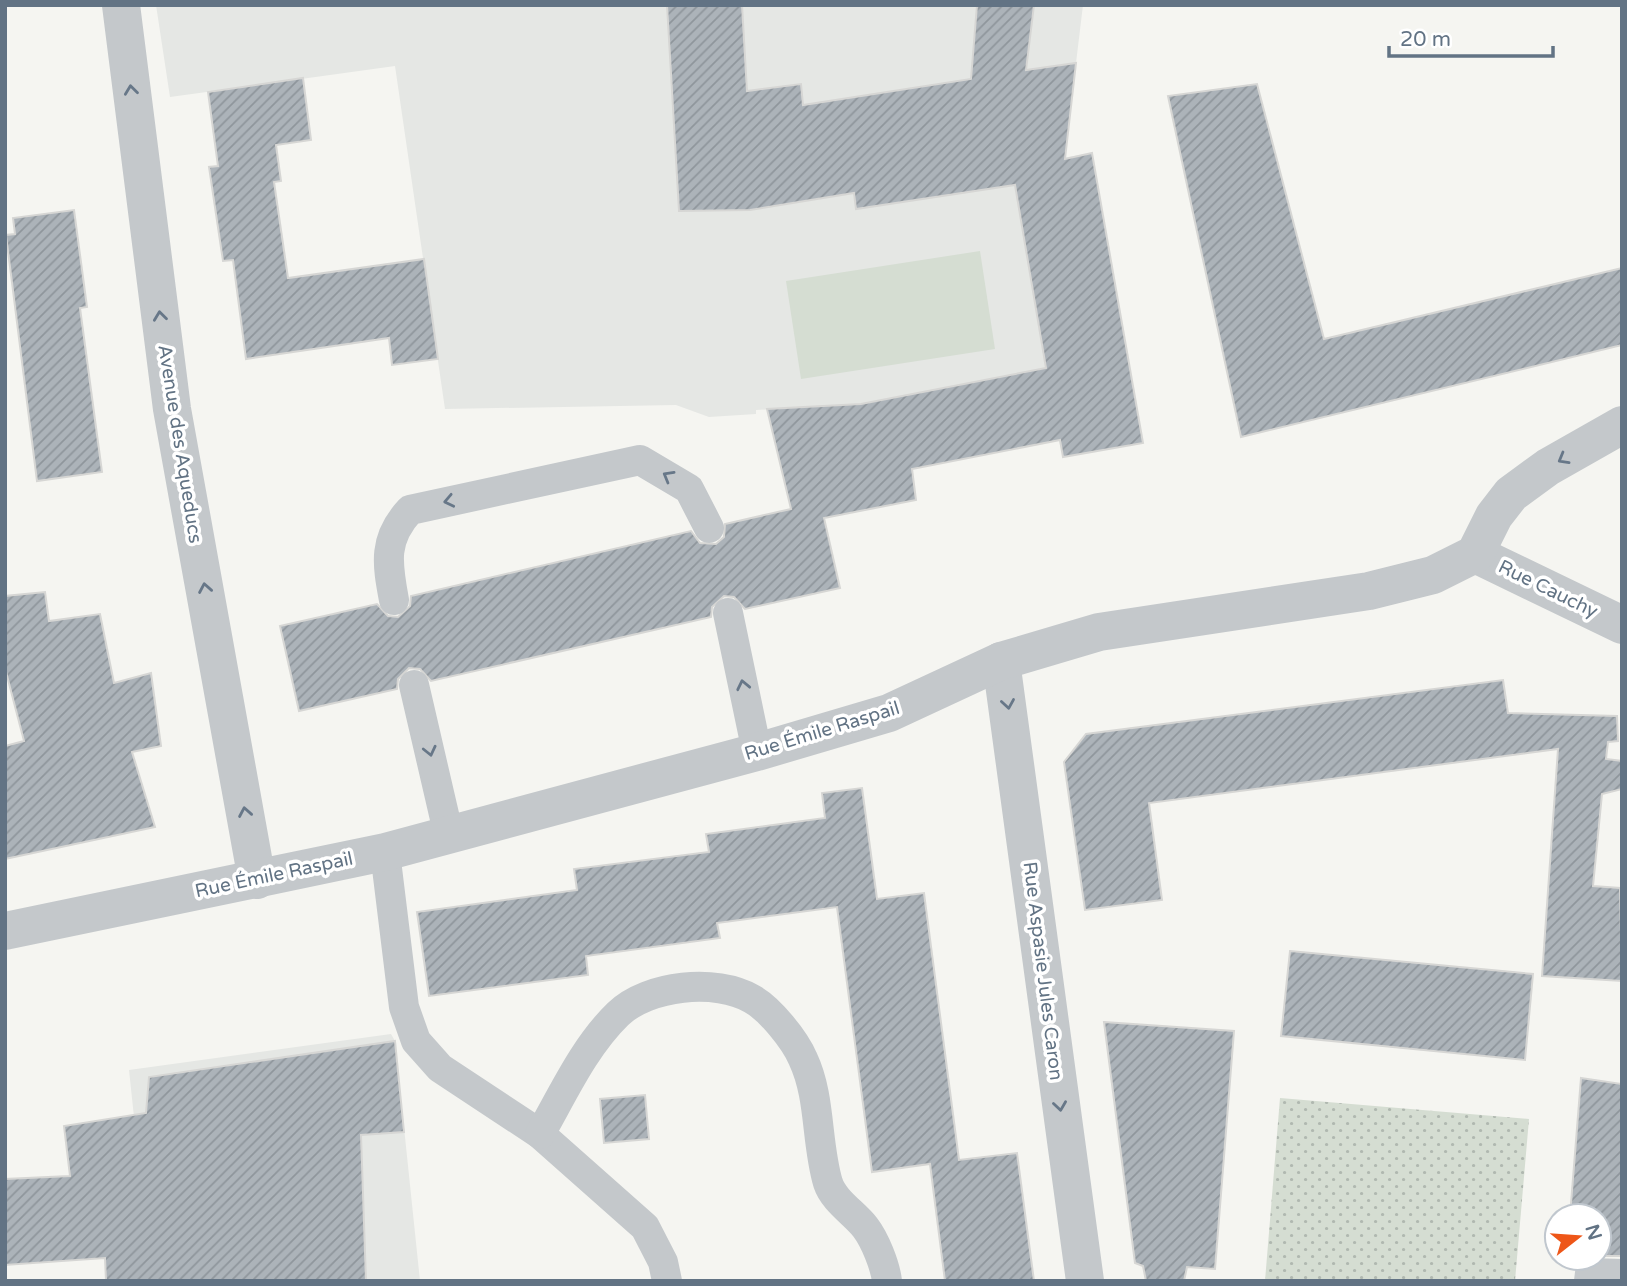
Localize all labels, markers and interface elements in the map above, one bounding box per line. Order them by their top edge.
scale bar [1389,14,1554,58]
text: 20 m [1400,27,1451,52]
one-way arrow [123,84,138,96]
one-way arrow [153,310,168,322]
street label: Avenue des Aqueducs [153,343,207,545]
one-way arrow [1557,451,1570,464]
one-way arrow [663,472,676,485]
one-way arrow [443,493,455,508]
street label: Rue Cauchy [1495,555,1601,623]
one-way arrow [198,583,213,594]
one-way arrow [737,679,752,691]
street label: Rue Émile Raspail [742,697,902,765]
one-way arrow [1000,698,1015,710]
one-way arrow [421,745,436,757]
one-way arrow [238,806,253,818]
street label: Rue Émile Raspail [193,848,355,902]
street label: Rue Aspasie Jules Caron [1019,860,1067,1082]
one-way arrow [1053,1100,1068,1112]
north arrow [1543,1202,1613,1272]
text: N [1581,1222,1606,1243]

